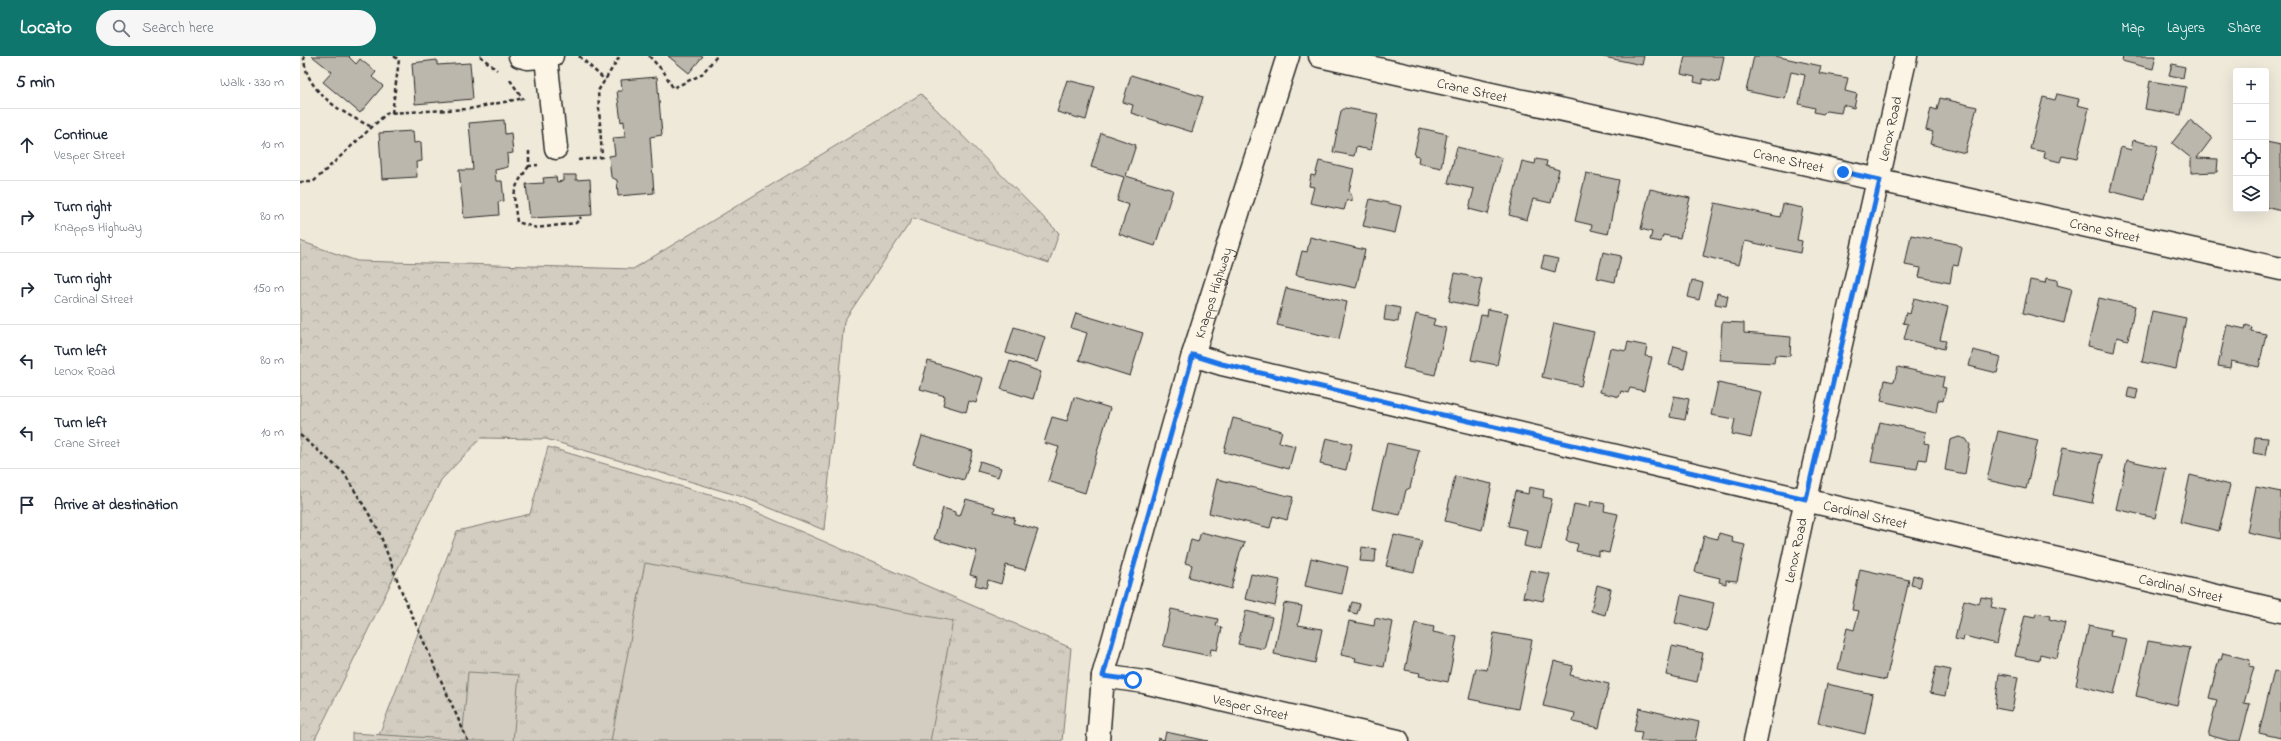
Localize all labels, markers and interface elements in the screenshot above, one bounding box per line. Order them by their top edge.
search box [96,10,376,46]
text: Locato [20,15,72,42]
icon: search [110,17,132,39]
text: Search here [142,17,214,39]
text: Map [2121,18,2145,39]
text: Layers [2167,18,2205,39]
text: Share [2227,18,2261,39]
map controls [2233,68,2269,212]
button: + [2233,68,2269,104]
text: 5 min [16,70,55,95]
text: Walk · 330 m [220,73,284,92]
street label: Crane Street [1435,73,1509,109]
street label: Lenox Road [1874,94,1909,163]
button: − [2233,104,2269,140]
text: Continue [54,124,108,146]
icon: ahead [16,134,38,156]
text: 10 m [261,135,284,154]
button: locate [2233,140,2269,176]
street label: Crane Street [1751,143,1826,179]
text: Vesper Street [54,146,126,165]
route end [1834,163,1852,181]
button: layers [2233,176,2269,212]
text: Turn right [54,196,112,218]
icon: right [16,206,38,228]
text: 80 m [260,207,284,226]
street label: Crane Street [2067,213,2142,250]
text: Knapps Highway [54,218,142,237]
street label: Knapps Highway [1190,245,1240,341]
text: Turn right [54,268,112,290]
icon: right [16,278,38,300]
text: 150 m [253,279,284,298]
text: Cardinal Street [54,290,133,309]
text: Turn left [54,340,107,362]
icon: left [16,350,38,372]
text: 80 m [260,351,284,370]
text: Lenox Road [54,362,115,381]
text: Turn left [54,412,107,434]
icon: left [16,422,38,444]
text: 10 m [261,423,284,442]
text: Crane Street [54,434,120,453]
icon: arrive [16,494,38,516]
text: Arrive at destination [54,494,178,516]
street label: Cardinal Street [1821,496,1909,536]
street label: Lenox Road [1780,516,1814,585]
street label: Cardinal Street [2136,569,2225,609]
route start [1124,671,1142,689]
street label: Vesper Street [1209,689,1291,727]

